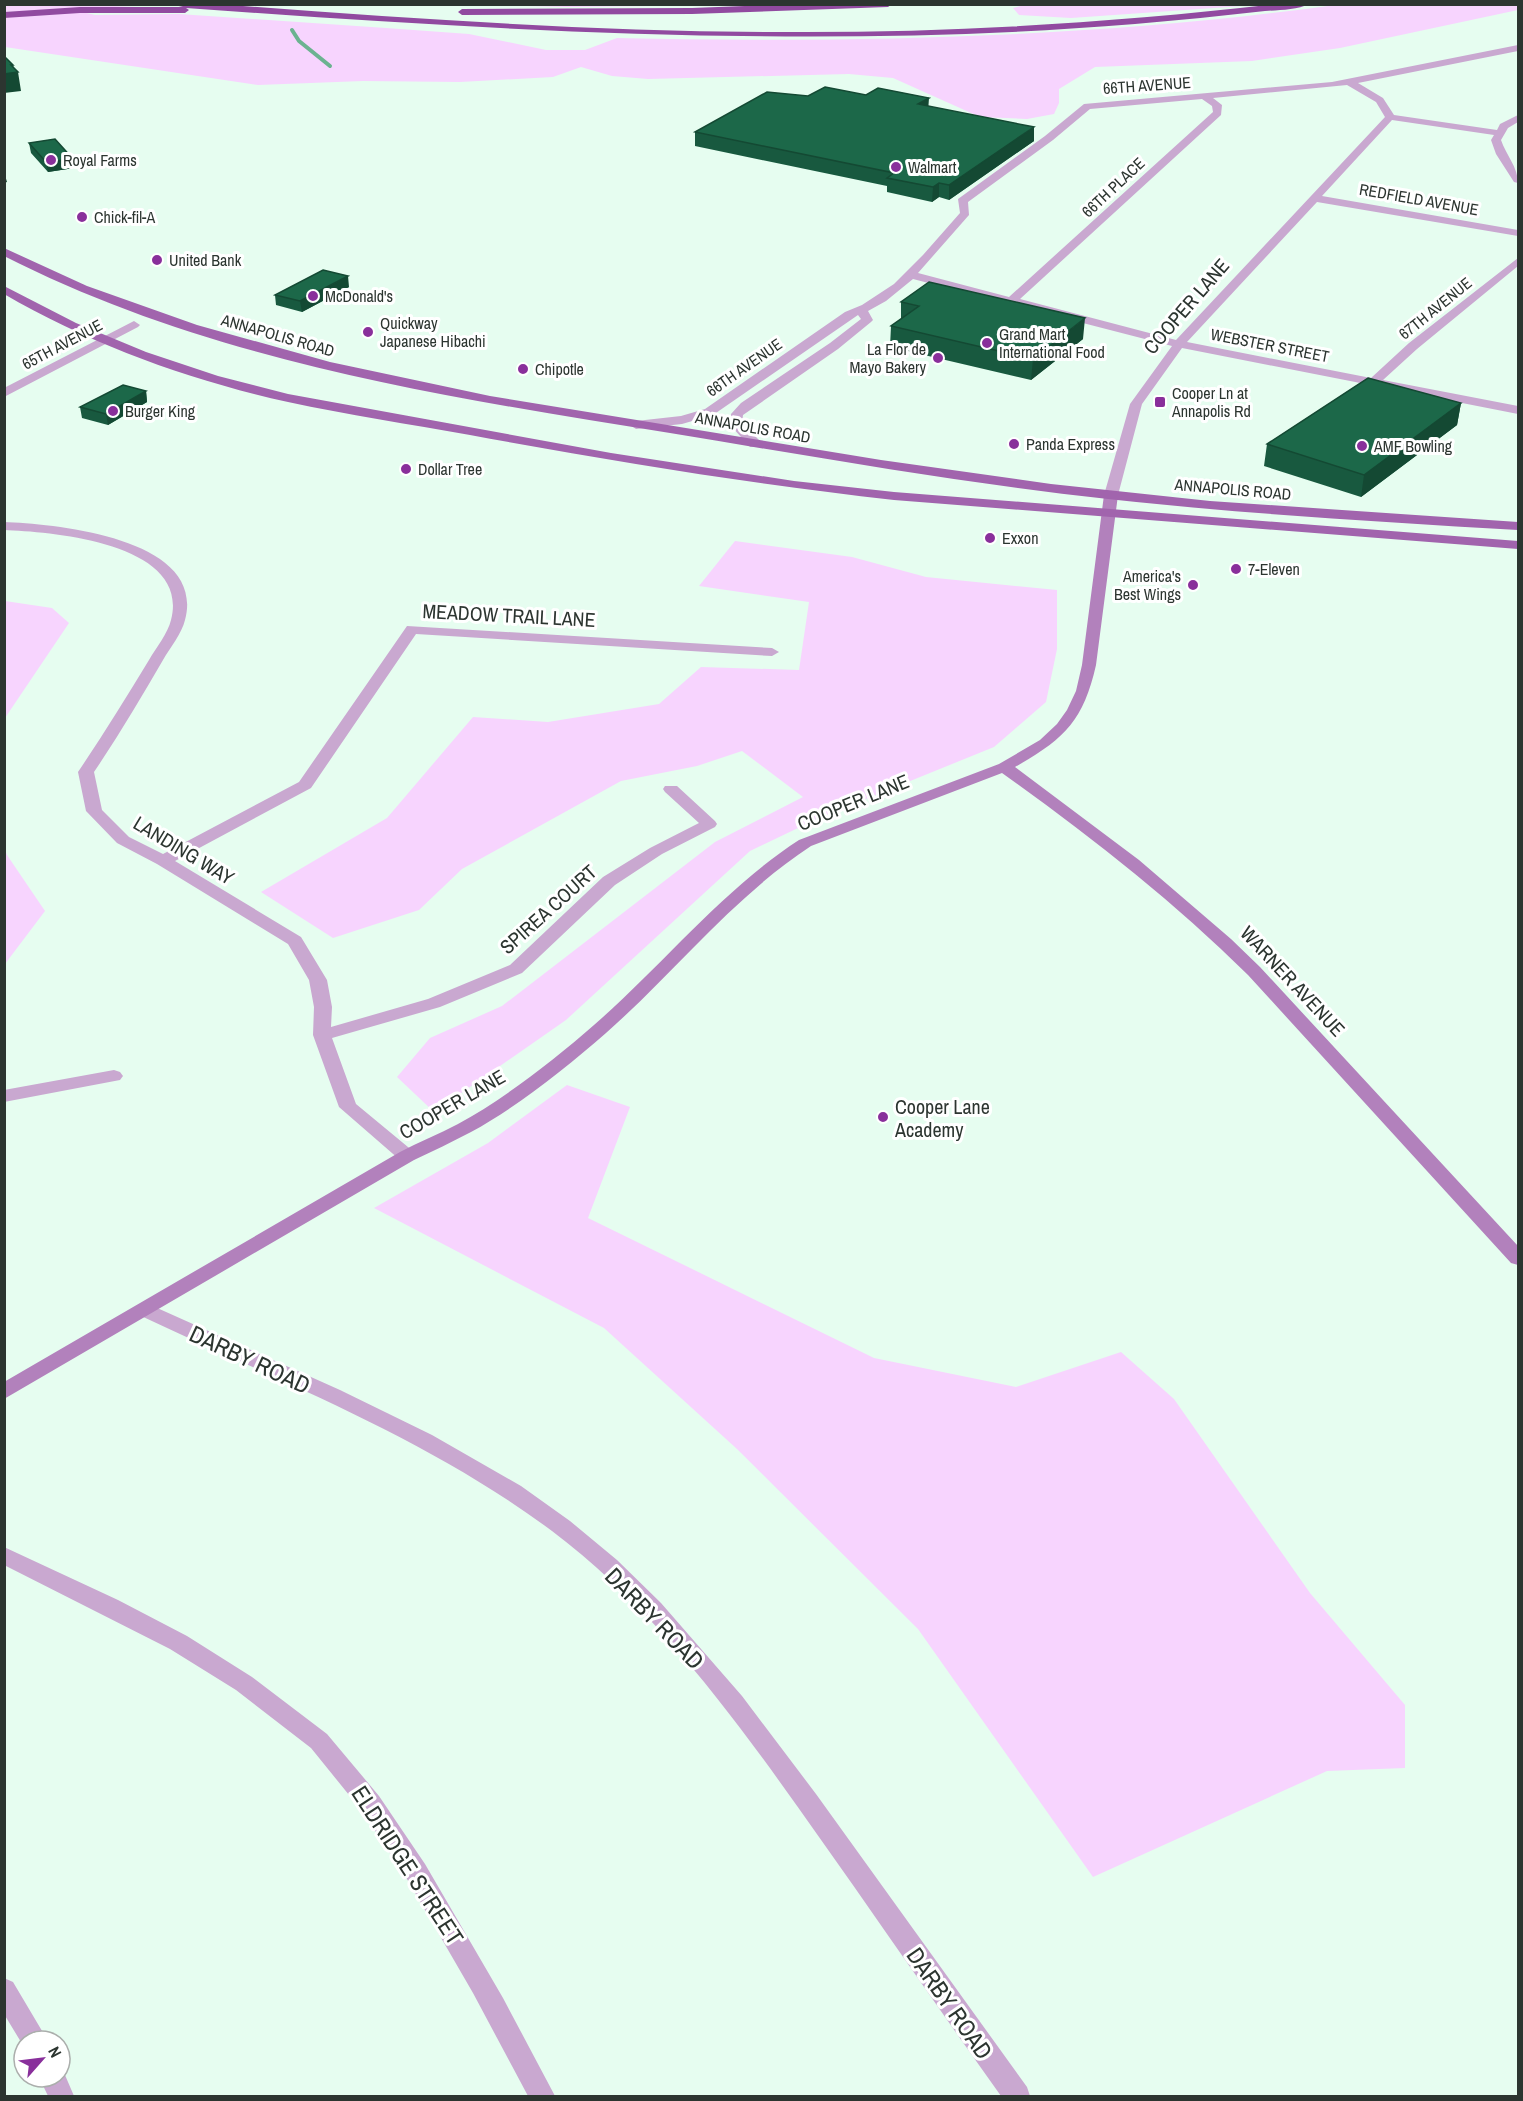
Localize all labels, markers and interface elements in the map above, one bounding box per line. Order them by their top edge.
street label: 66TH AVENUE [1102,71,1192,99]
place label: Royal Farms [63,149,137,171]
street label: 66TH PLACE [1077,152,1149,222]
marker: Royal Farms [44,153,58,167]
place label: Walmart [908,156,957,178]
marker: Walmart [889,160,903,174]
street label: REDFIELD AVENUE [1358,178,1480,220]
place label: Chick-fil-A [94,206,155,228]
marker: Chick-fil-A [75,210,89,224]
place label: United Bank [169,249,242,271]
street label: COOPER LANE [1137,252,1235,360]
marker: United Bank [150,253,164,267]
street label: 67TH AVENUE [1394,272,1476,344]
place label: McDonald's [325,285,393,307]
marker: McDonald's [306,289,320,303]
street label: ANNAPOLIS ROAD [218,308,337,362]
place label: Quickway Japanese Hibachi [380,312,486,352]
street label: 65TH AVENUE [18,314,106,374]
place label: Grand Mart International Food [999,323,1105,363]
street label: WEBSTER STREET [1209,323,1331,367]
marker: Quickway Japanese Hibachi [361,325,375,339]
street label: 66TH AVENUE [702,333,786,401]
marker: Grand Mart International Food [980,336,994,350]
place label: La Flor de Mayo Bakery [849,338,926,378]
marker: La Flor de Mayo Bakery [931,351,945,365]
place label: Chipotle [535,358,584,380]
marker: Chipotle [516,362,530,376]
place label: Cooper Ln at Annapolis Rd [1171,382,1251,422]
marker: Cooper Ln at Annapolis Rd [1153,395,1167,409]
place label: Burger King [125,400,196,422]
marker: Burger King [106,404,120,418]
street label: ANNAPOLIS ROAD [693,406,812,448]
place label: Panda Express [1026,433,1115,455]
place label: AMF Bowling [1373,435,1453,457]
marker: Panda Express [1007,437,1021,451]
marker: AMF Bowling [1355,439,1369,453]
place label: Dollar Tree [418,458,482,480]
marker: Dollar Tree [399,462,413,476]
street label: ANNAPOLIS ROAD [1173,473,1292,505]
place label: Exxon [1002,527,1038,549]
marker: Exxon [983,531,997,545]
place label: 7-Eleven [1248,558,1300,580]
marker: 7-Eleven [1229,562,1243,576]
place label: America's Best Wings [1114,565,1181,605]
marker: America's Best Wings [1186,578,1200,592]
street label: MEADOW TRAIL LANE [422,597,596,633]
street label: COOPER LANE [793,767,913,837]
street label: LANDING WAY [129,809,239,891]
street label: SPIREA COURT [494,858,602,960]
street label: WARNER AVENUE [1235,920,1351,1042]
street label: COOPER LANE [394,1063,510,1145]
place label: Cooper Lane Academy [894,1093,990,1143]
marker: Cooper Lane Academy [876,1110,890,1124]
street label: DARBY ROAD [184,1317,316,1401]
street label: DARBY ROAD [598,1560,712,1676]
street label: ELDRIDGE STREET [345,1779,471,1951]
street label: DARBY ROAD [900,1941,1000,2065]
north arrow [12,2029,72,2089]
text: N [43,2043,67,2061]

